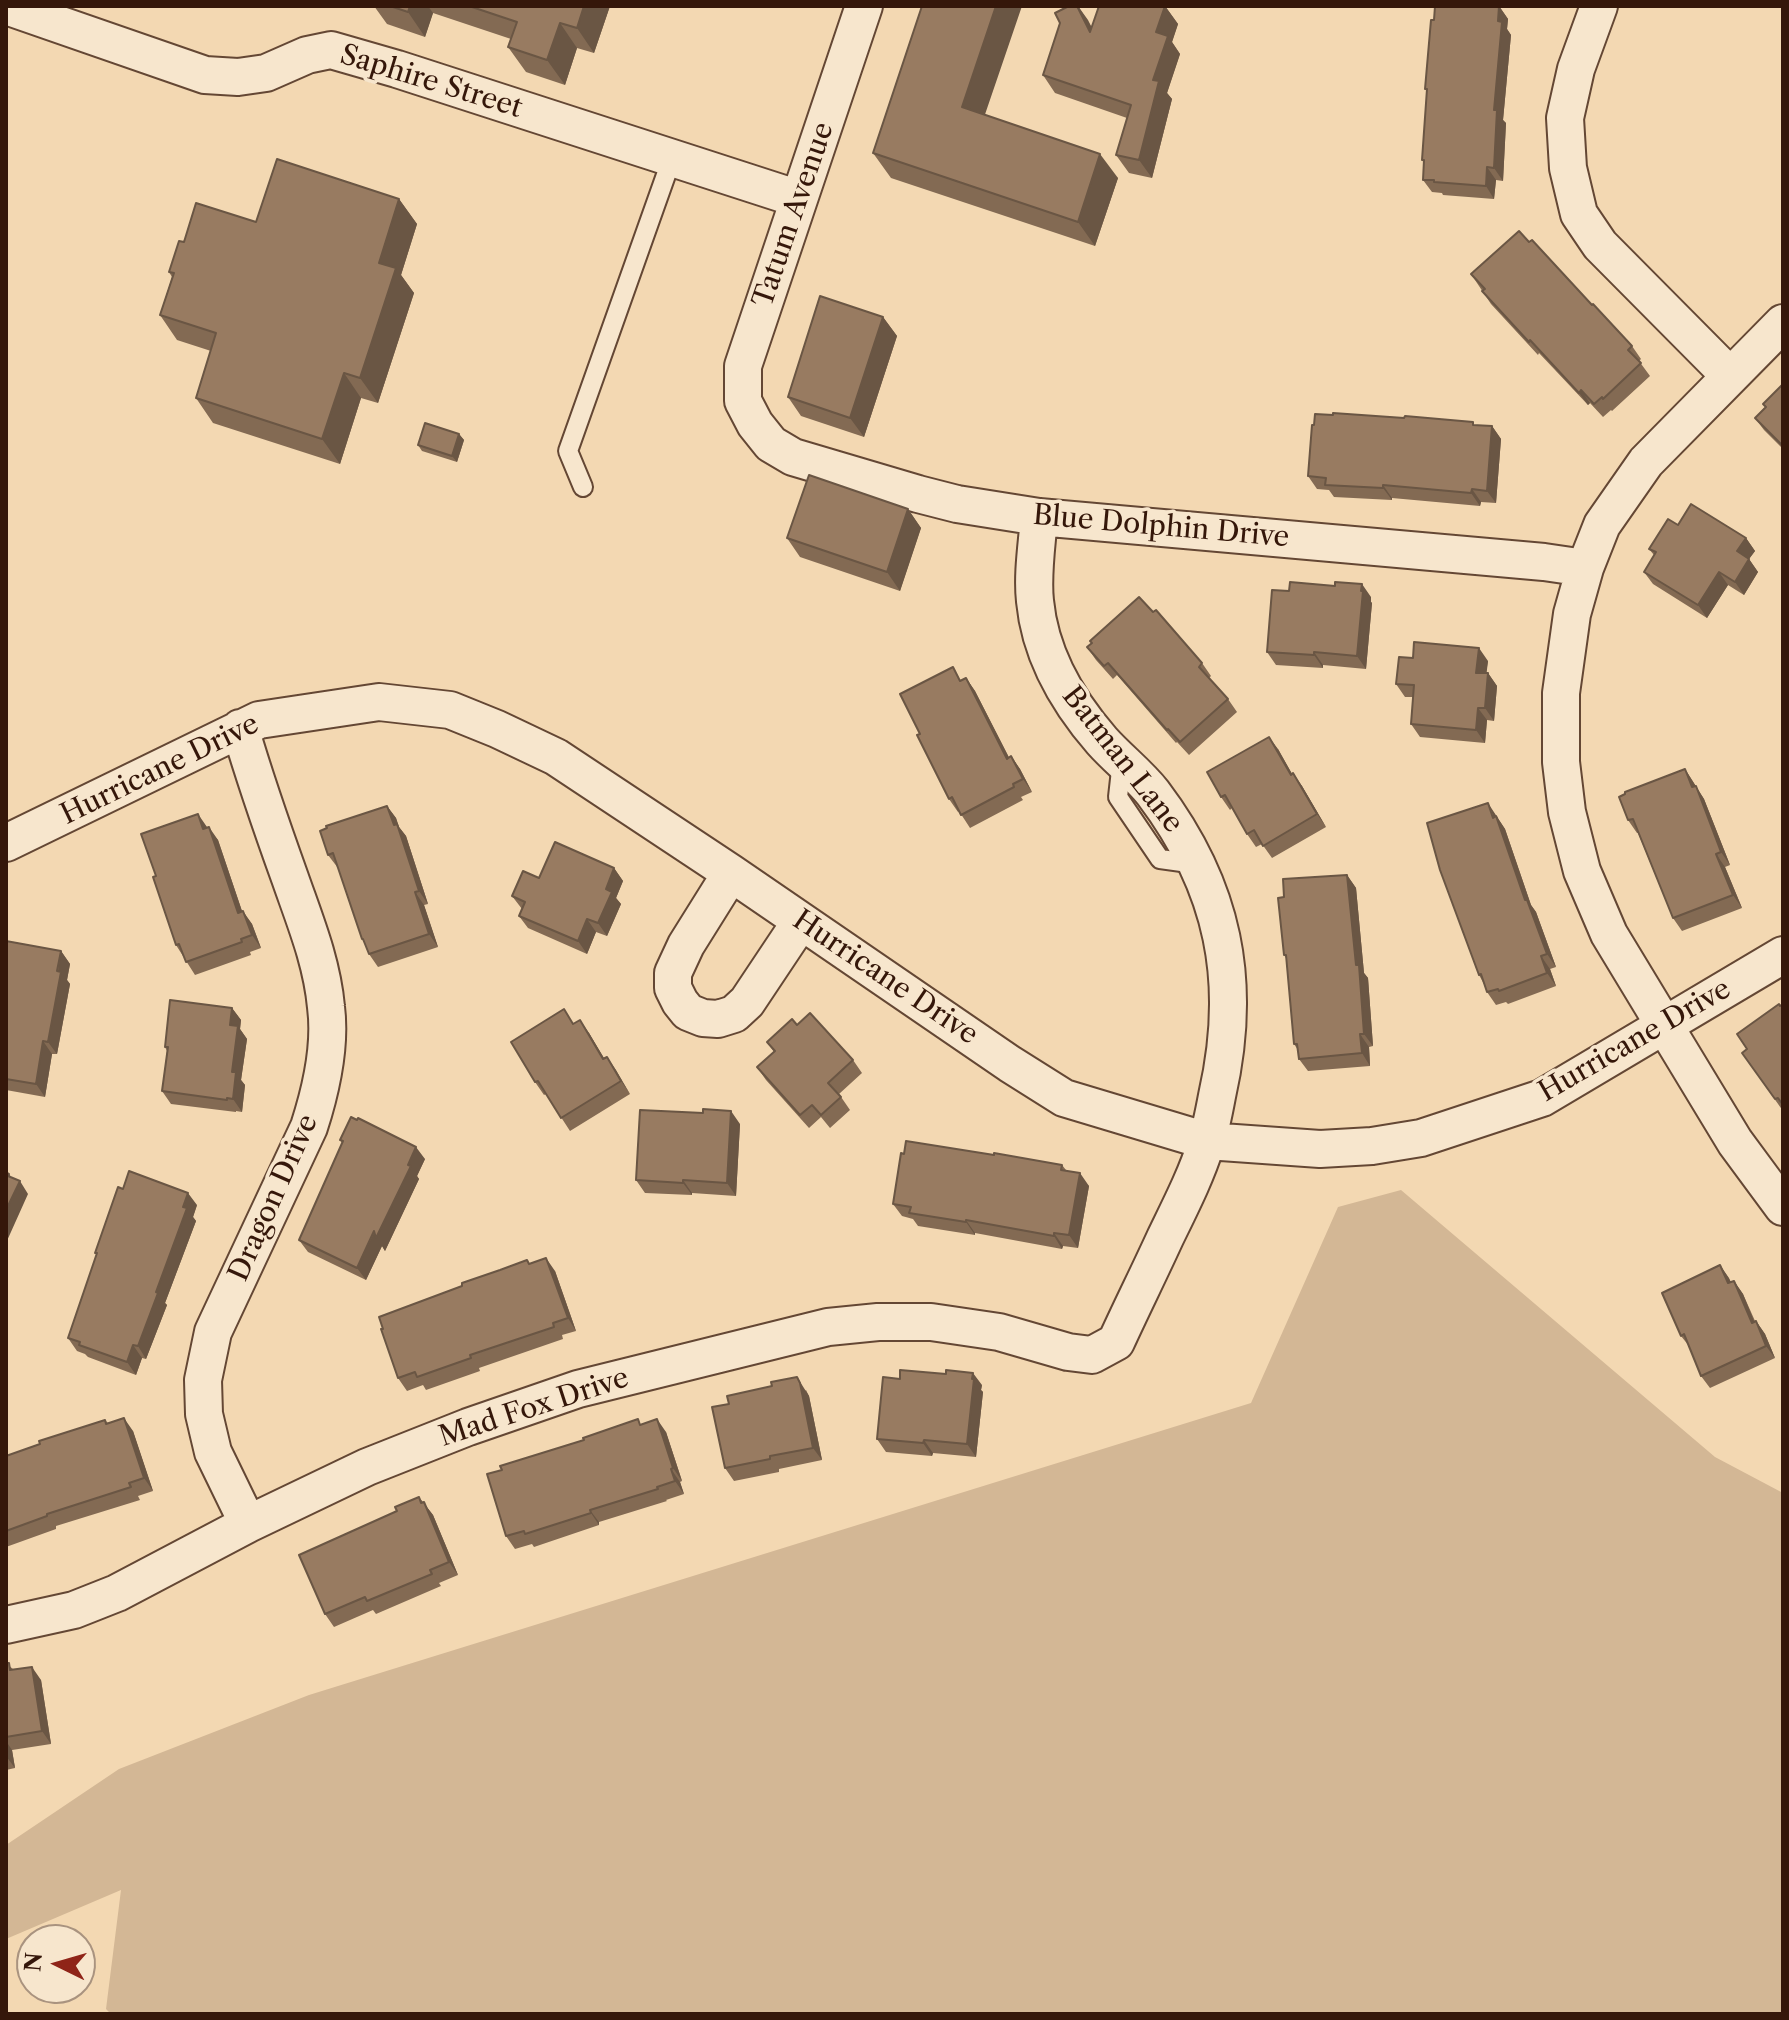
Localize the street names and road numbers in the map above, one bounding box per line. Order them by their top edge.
street label: Saphire Street [336,38,526,126]
street label: Tatum Avenue [747,118,841,312]
street label: Blue Dolphin Drive [1031,499,1291,555]
street label: Batman Lane [1054,680,1190,840]
street label: Hurricane Drive [56,708,264,832]
street label: Hurricane Drive [786,904,984,1052]
street label: Hurricane Drive [1533,973,1737,1109]
street label: Dragon Drive [222,1110,326,1286]
street label: Mad Fox Drive [435,1362,633,1454]

